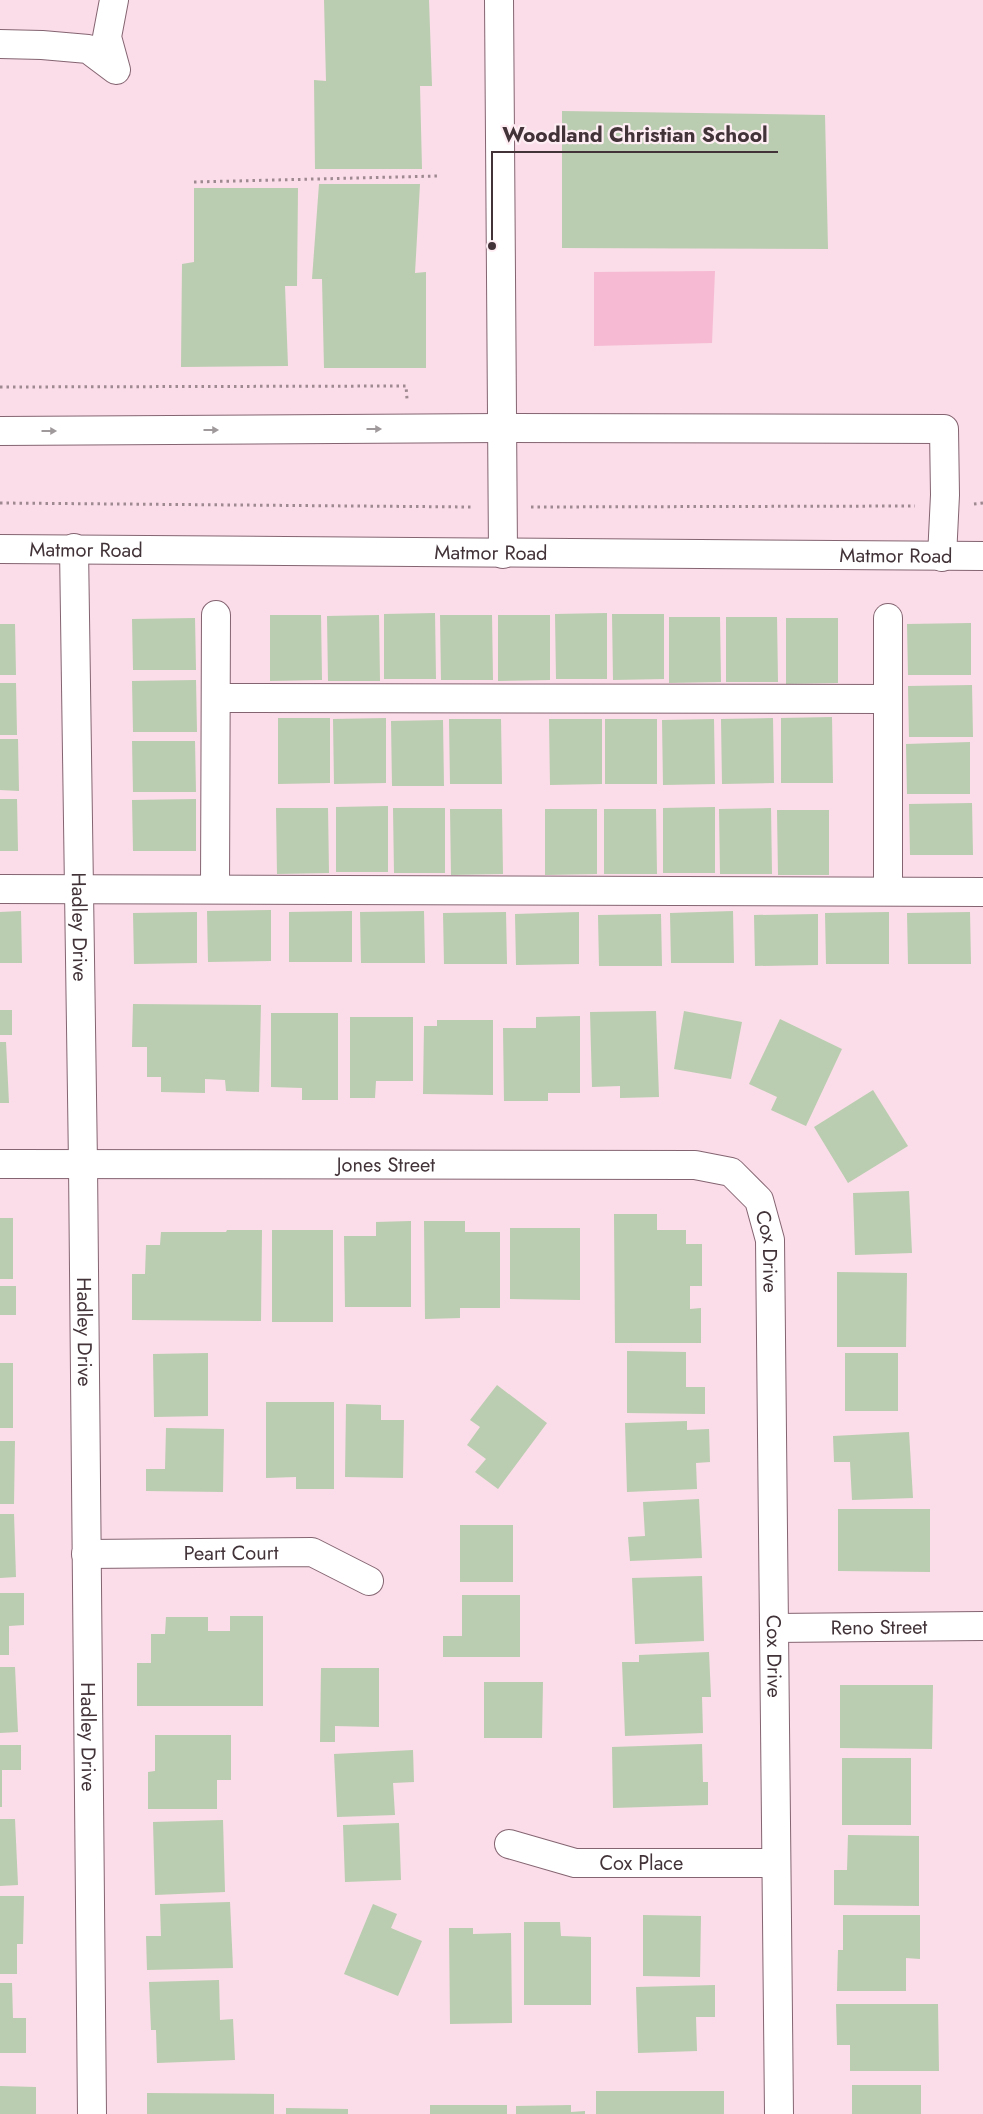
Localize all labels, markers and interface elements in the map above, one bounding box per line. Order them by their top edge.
callout: Woodland Christian School [492,116,778,152]
text: Woodland Christian School [502,120,768,150]
one-way arrow [366,425,382,433]
one-way arrow [203,426,219,434]
one-way arrow [41,427,57,435]
street label: Matmor Road [29,535,143,565]
street label: Matmor Road [434,538,548,568]
street label: Matmor Road [839,541,953,571]
street label: Hadley Drive [64,872,94,982]
street label: Jones Street [334,1150,435,1180]
street label: Cox Drive [747,1207,785,1293]
street label: Hadley Drive [69,1277,99,1387]
street label: Peart Court [183,1538,279,1568]
street label: Reno Street [831,1613,928,1642]
street label: Cox Drive [759,1614,789,1698]
street label: Hadley Drive [73,1682,103,1792]
street label: Cox Place [599,1849,683,1878]

